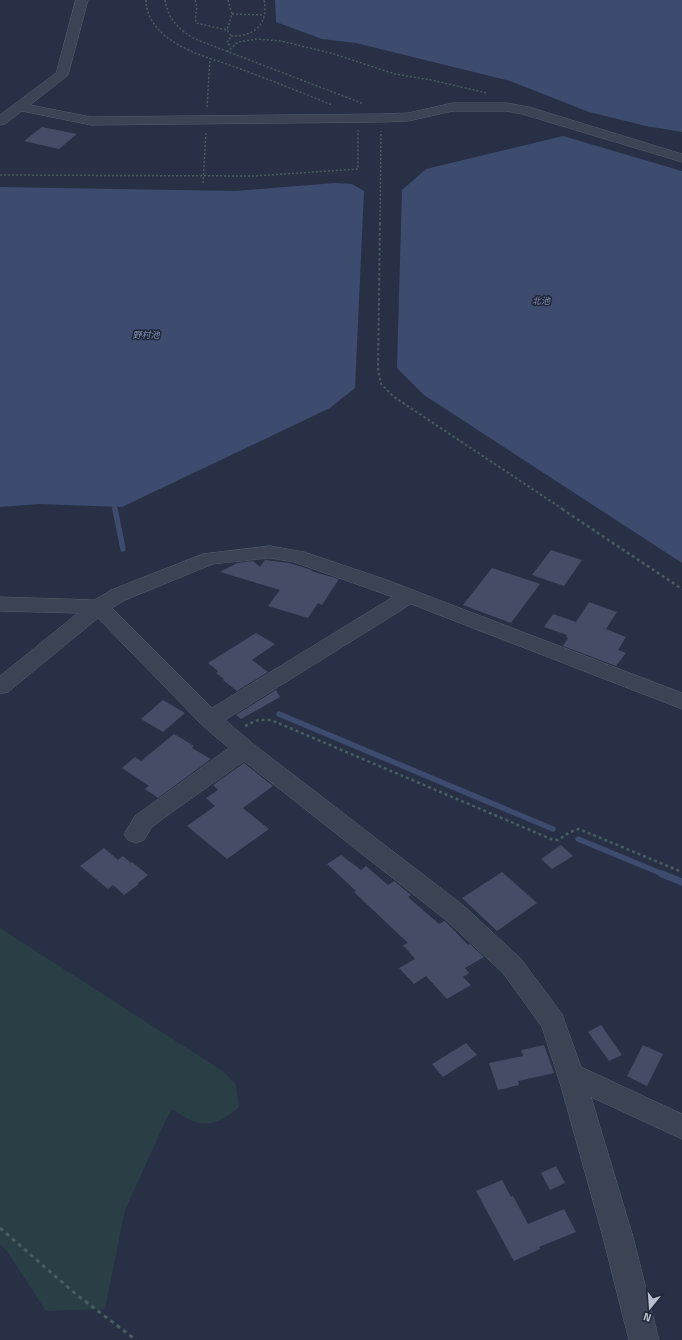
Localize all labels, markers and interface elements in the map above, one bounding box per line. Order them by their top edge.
water label: 北池 [532,294,551,307]
water label: 野村池 [132,328,160,341]
north arrow [630,1288,670,1328]
text: N [641,1309,653,1326]

